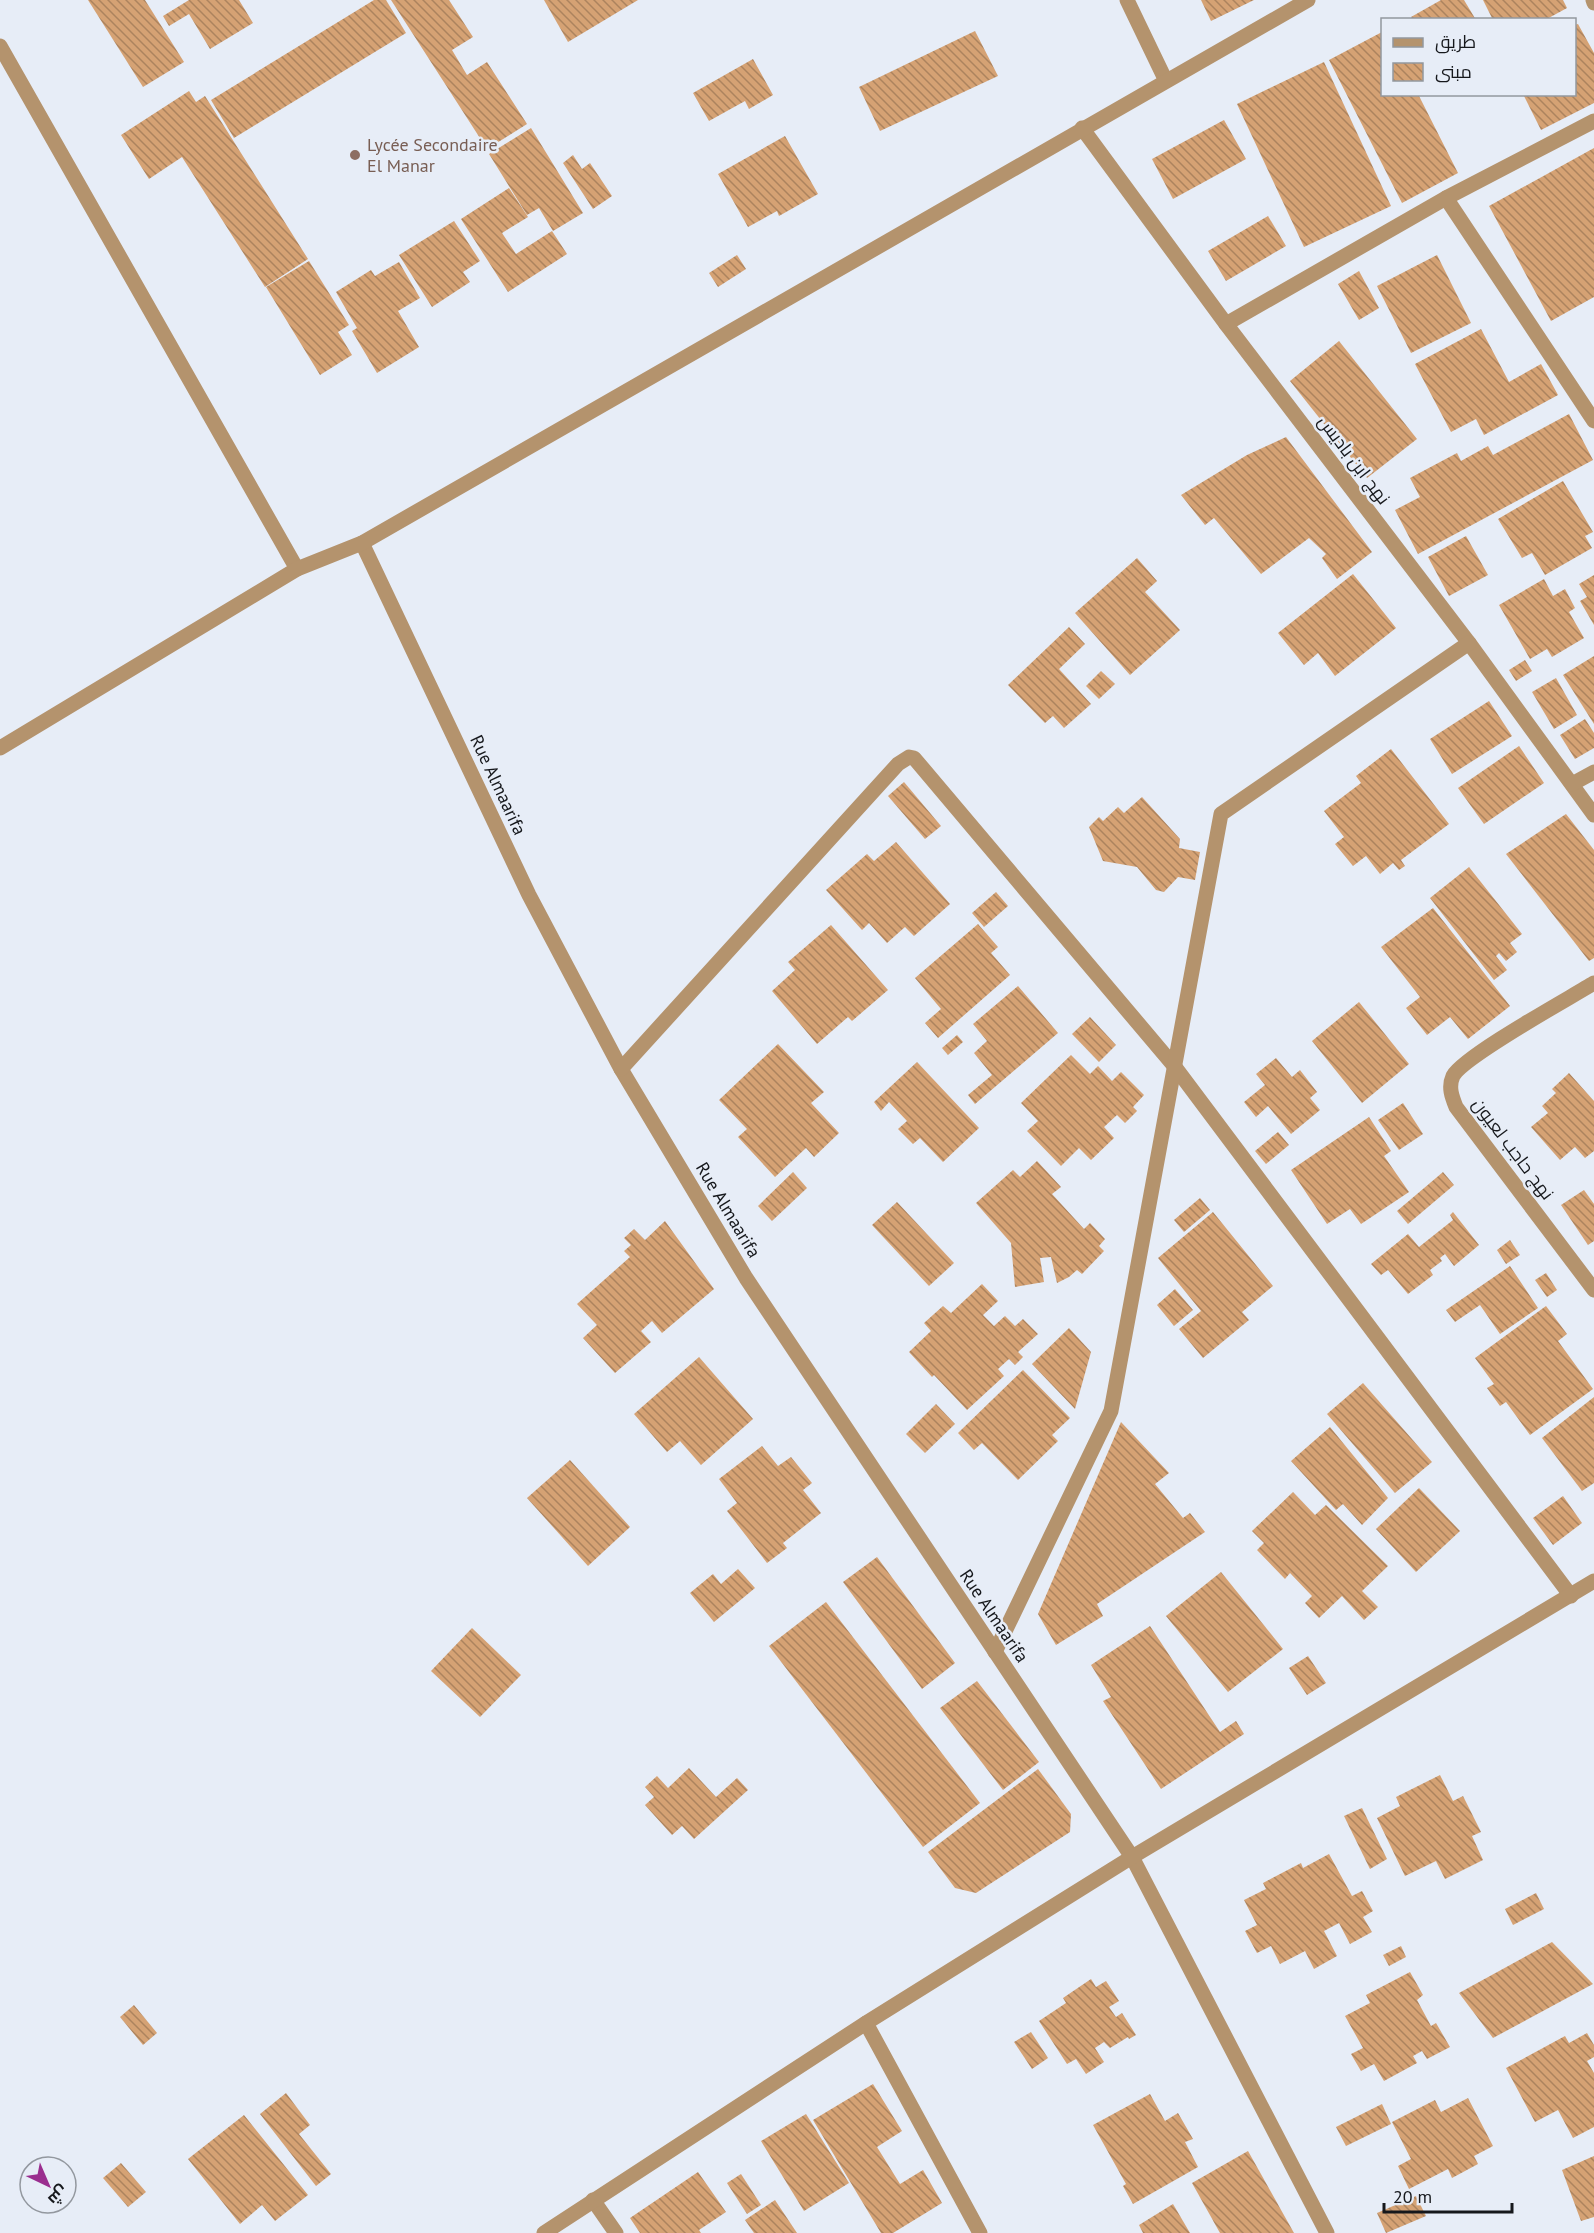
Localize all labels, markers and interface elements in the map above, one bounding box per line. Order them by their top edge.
legend [1381,18,1576,96]
text: طريق [1435,30,1476,54]
text: مبنى [1435,60,1472,83]
place label: Lycée Secondaire El Manar [367,133,498,177]
marker: Lycée Secondaire El Manar [348,148,362,162]
street label: نهج ابن باديس [1313,410,1395,510]
street label: Rue Almaarifa [465,731,532,838]
street label: نهج حاجب لعيون [1467,1093,1559,1205]
street label: Rue Almaarifa [691,1158,766,1262]
street label: Rue Almaarifa [955,1565,1034,1667]
north arrow [18,2155,78,2215]
scale bar [1384,2176,1512,2214]
text: ش [44,2181,73,2210]
text: 20 m [1393,2185,1432,2208]

